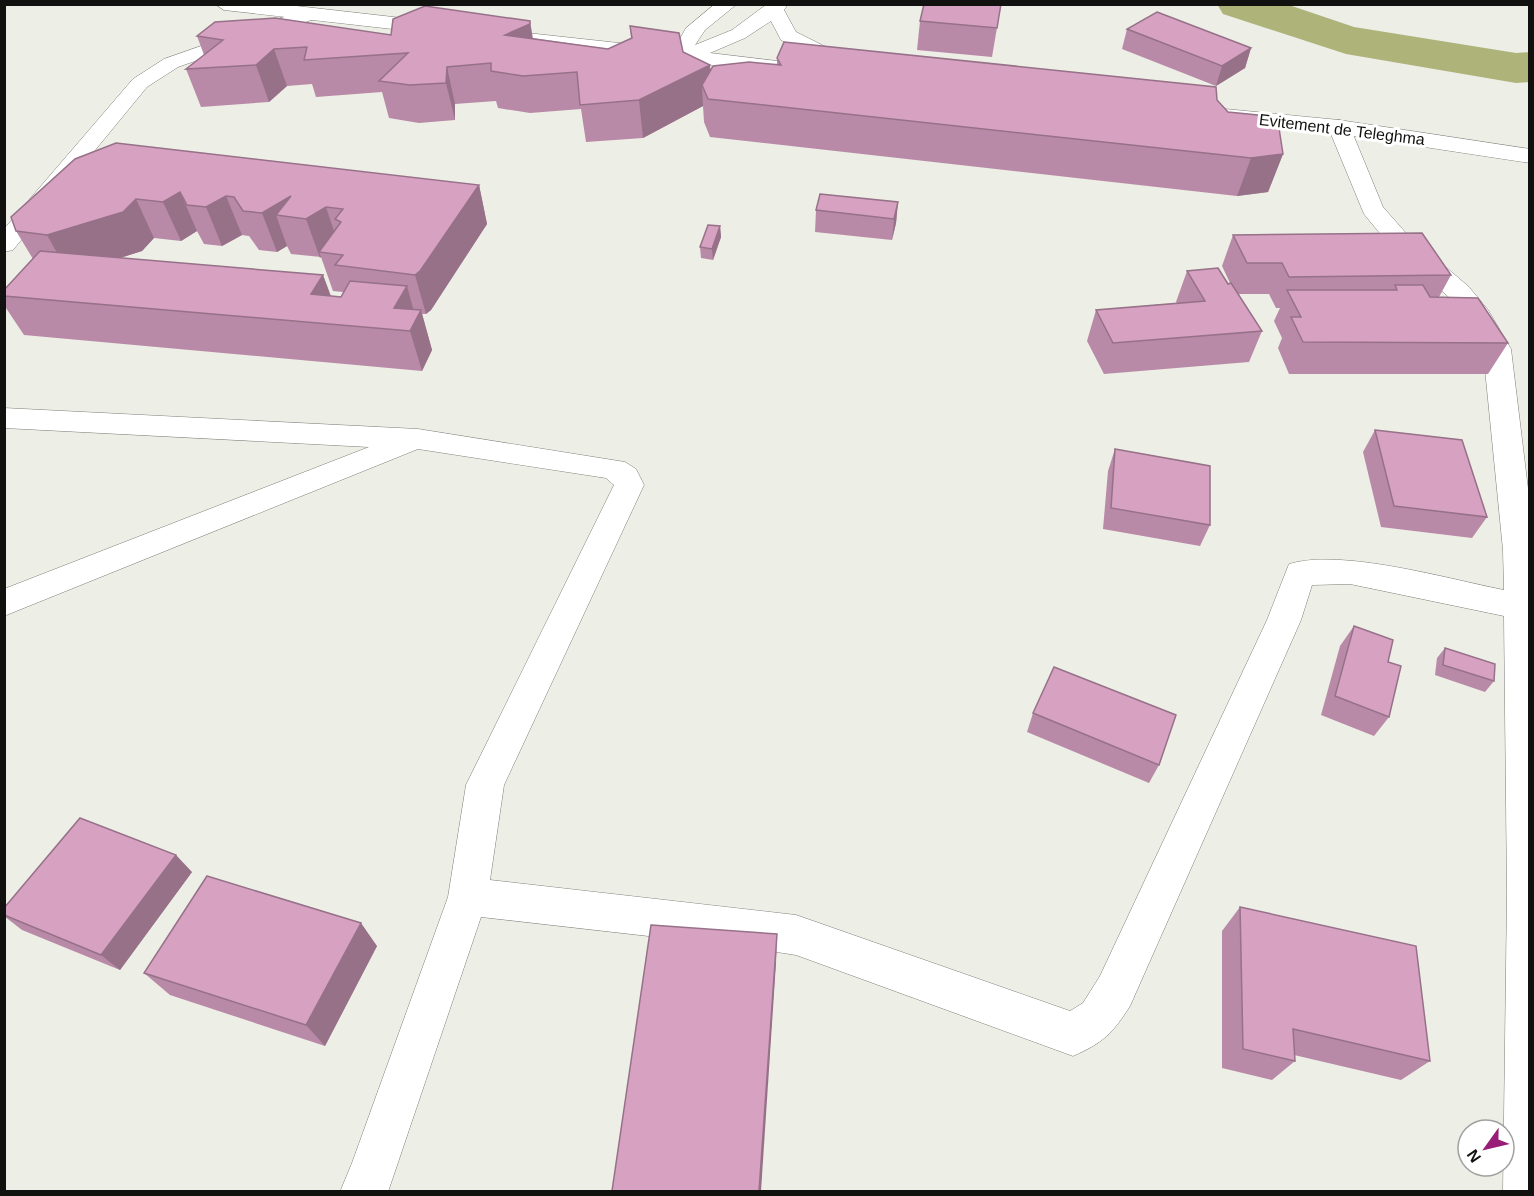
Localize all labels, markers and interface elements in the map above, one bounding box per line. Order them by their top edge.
street label: Evitement de Teleghma [1258,111,1426,148]
north arrow [1456,1118,1516,1178]
text: N [1464,1147,1484,1166]

